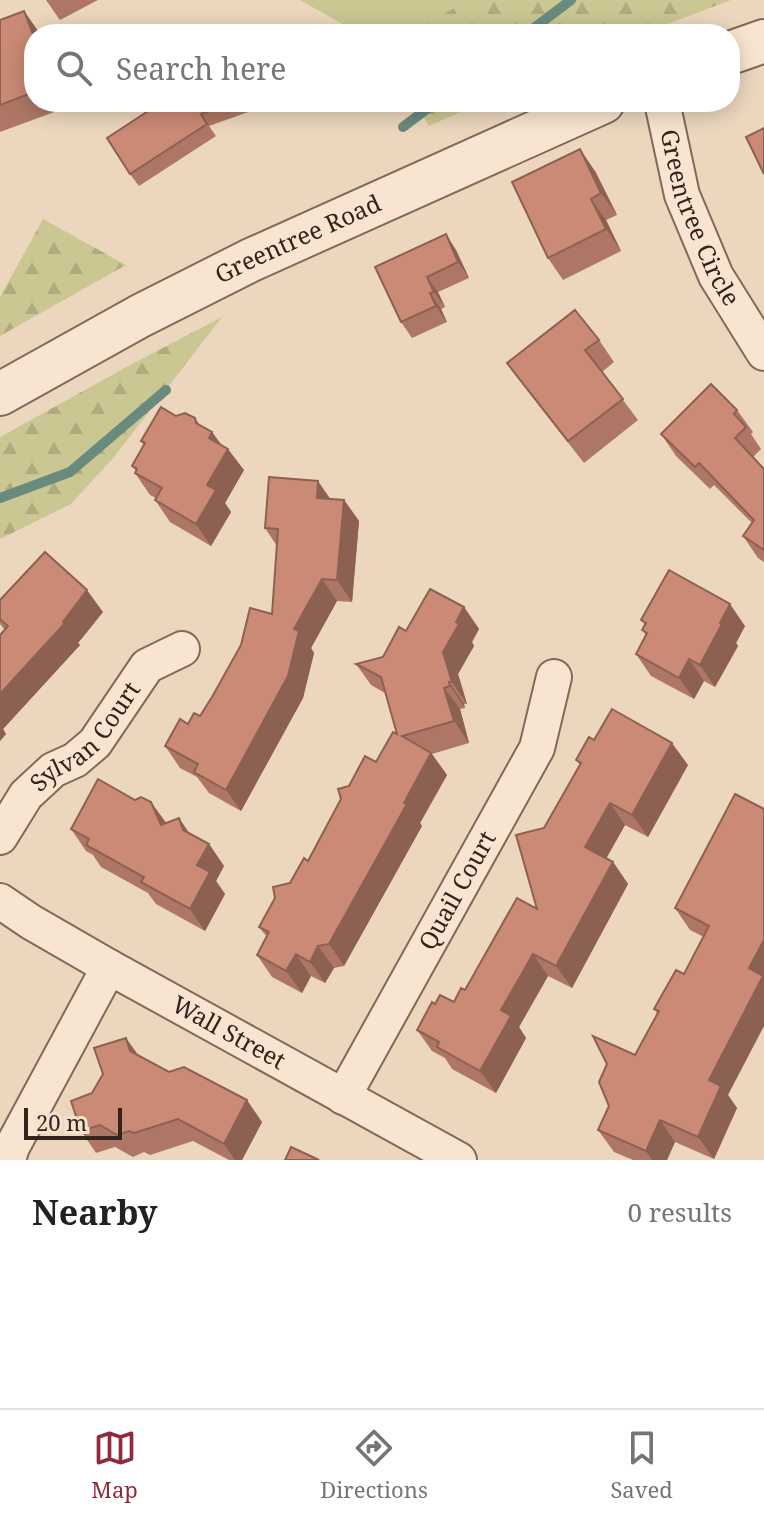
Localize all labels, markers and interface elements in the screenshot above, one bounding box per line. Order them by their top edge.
search box [24,24,740,112]
icon: search [52,46,96,90]
text: Search here [116,48,286,89]
street label: Greentree Circle [653,126,749,312]
street label: Greentree Road [209,186,386,291]
street label: Sylvan Court [22,674,147,798]
street label: Quail Court [410,824,503,956]
street label: Wall Street [167,987,292,1076]
scale bar [24,1104,122,1140]
text: 20 m [36,1107,87,1137]
text: Nearby [32,1189,158,1235]
text: 0 results [627,1194,732,1230]
tab: Map [91,1426,138,1504]
tab: Directions [320,1426,428,1504]
tab: Saved [610,1426,673,1504]

